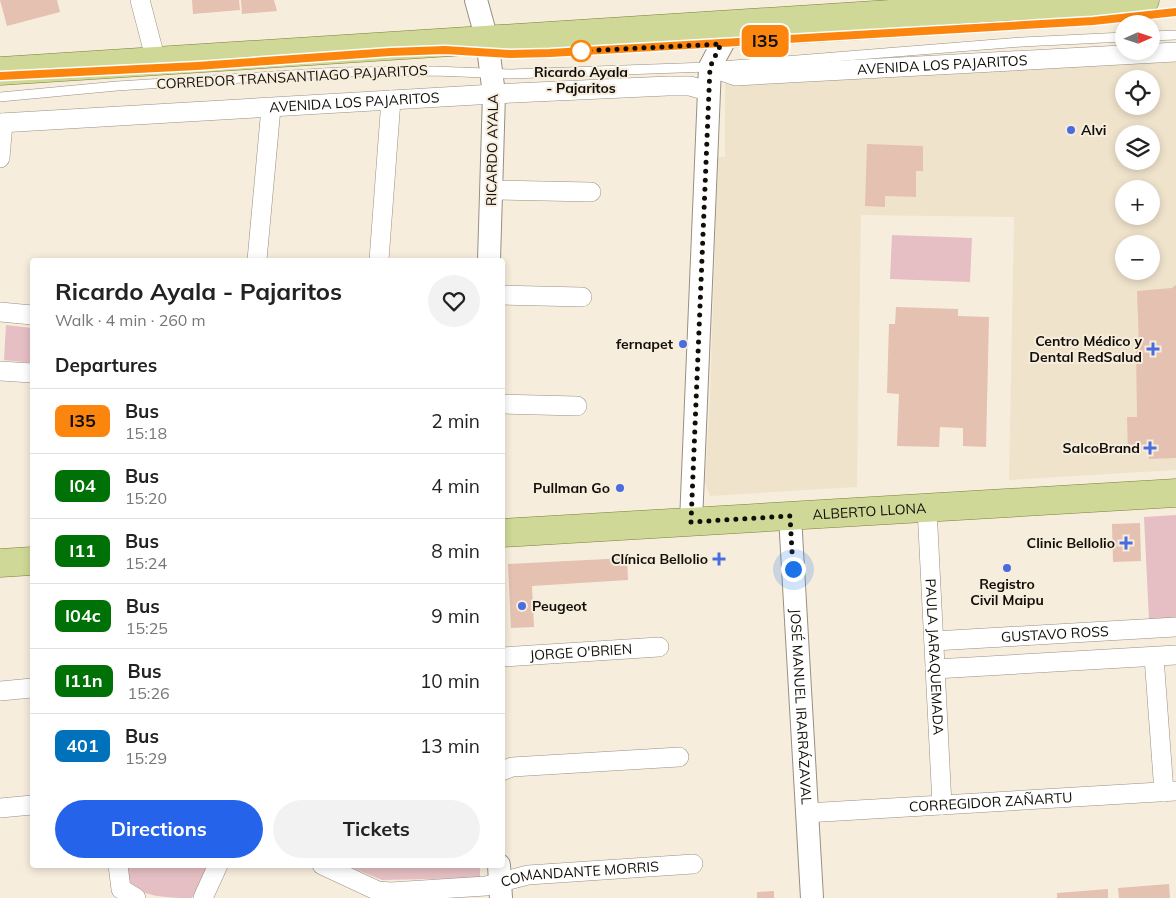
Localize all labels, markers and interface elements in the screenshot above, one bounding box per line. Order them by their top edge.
north arrow [1115,15,1160,60]
map controls [1115,15,1160,280]
line badge: I35 [736,25,794,57]
text: I35 [752,29,778,52]
marker: Ricardo Ayala - Pajaritos [570,40,592,62]
street label: AVENIDA LOS PAJARITOS [857,51,1028,78]
street label: CORREDOR TRANSANTIAGO PAJARITOS [156,61,428,93]
place label: Ricardo Ayala - Pajaritos [534,63,628,97]
button: locate [1115,70,1160,115]
street label: AVENIDA LOS PAJARITOS [269,88,440,116]
street label: RICARDO AYALA [482,93,502,206]
place label: Alvi [1081,121,1106,139]
marker: Alvi [1065,124,1077,136]
button: layers [1115,125,1160,170]
button: + [1115,180,1160,225]
button: − [1115,235,1160,280]
button: heart [428,275,480,327]
text: Ricardo Ayala - Pajaritos [55,276,342,306]
text: Walk · 4 min · 260 m [55,310,206,330]
place label: Centro Médico y Dental RedSalud [1029,332,1142,366]
place label: fernapet [616,335,674,353]
marker: fernapet [677,338,689,350]
marker: Centro Médico y Dental RedSalud [1146,342,1160,356]
text: Departures [55,353,157,377]
text: Bus [125,399,159,423]
text: I35 [69,409,96,432]
text: 2 min [431,409,480,433]
text: 15:18 [125,423,167,443]
place label: SalcoBrand [1063,439,1140,457]
marker: SalcoBrand [1144,442,1156,454]
text: Bus [125,464,159,488]
text: I04 [69,474,96,497]
text: 4 min [431,474,480,498]
place label: Pullman Go [533,479,610,497]
marker: Pullman Go [614,482,626,494]
text: 15:20 [125,488,167,508]
street label: ALBERTO LLONA [812,499,927,524]
text: Bus [125,529,159,553]
place label: Clinic Bellolio [1027,534,1115,552]
marker: Clinic Bellolio [1119,536,1133,550]
text: I11 [69,539,96,562]
text: 8 min [431,539,480,563]
place label: Clínica Bellolio [611,550,708,568]
marker: Clínica Bellolio [712,552,726,566]
text: 15:24 [125,553,167,573]
your location [781,557,806,582]
marker: Registro Civil Maipu [1001,562,1013,574]
place label: Registro Civil Maipu [970,575,1044,609]
street label: PAULA JARAQUEMADA [922,578,947,736]
text: Bus [126,594,160,618]
place label: Peugeot [532,597,588,615]
marker: Peugeot [516,600,528,612]
text: I04c [65,604,101,627]
text: 9 min [431,604,480,628]
street label: JOSÉ MANUEL IRARRÁZAVAL [786,608,816,805]
text: 15:25 [126,618,168,638]
street label: GUSTAVO ROSS [1000,622,1109,646]
street label: JORGE O'BRIEN [529,640,633,664]
text: Bus [128,659,162,683]
text: I11n [65,669,103,692]
text: 10 min [420,669,480,693]
text: 15:26 [128,683,170,703]
text: Bus [125,724,159,748]
text: 401 [66,734,99,757]
text: 13 min [420,734,480,758]
text: 15:29 [125,748,167,768]
street label: CORREGIDOR ZAÑARTU [908,788,1073,816]
button: Directions [55,800,263,858]
button: Tickets [273,800,480,858]
street label: COMANDANTE MORRIS [499,857,660,891]

